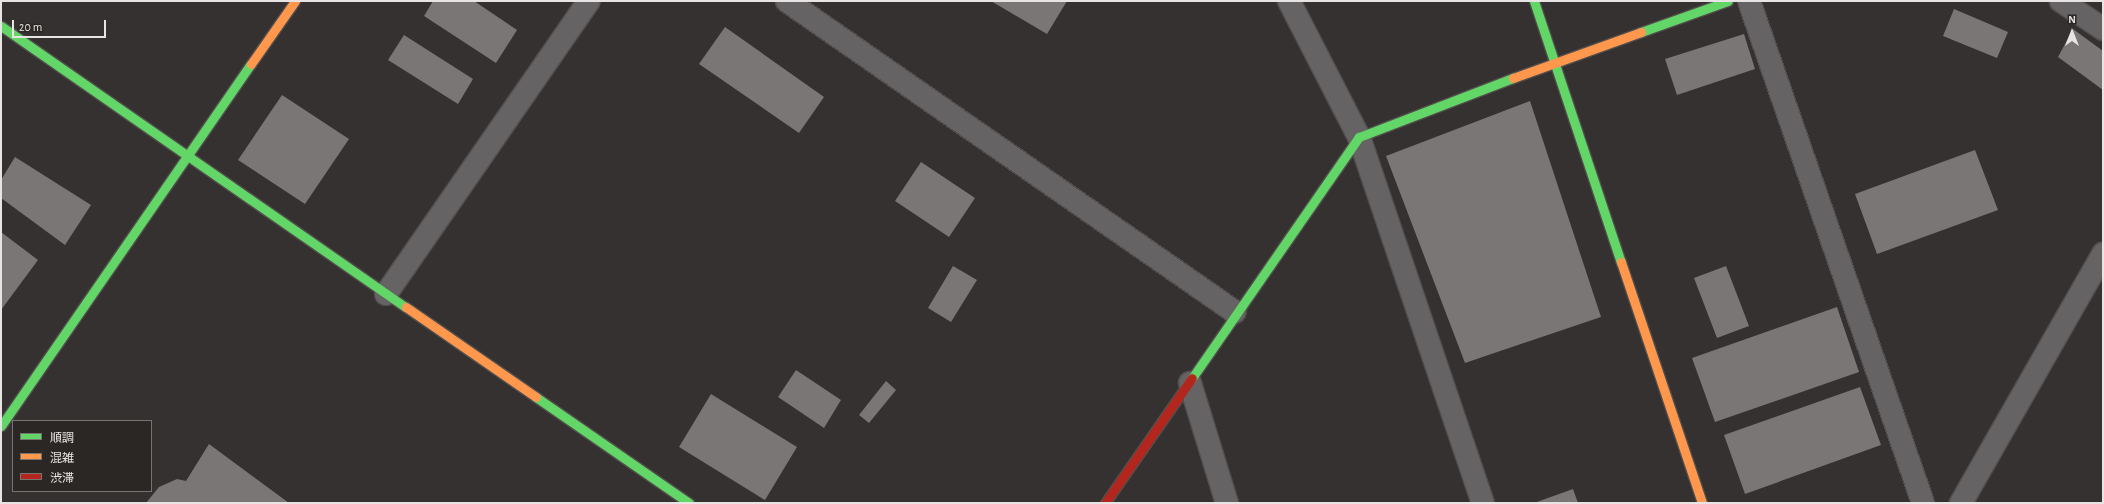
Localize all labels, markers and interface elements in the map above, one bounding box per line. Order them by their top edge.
scale bar [14,12,108,38]
north arrow [2052,12,2092,52]
text: N [2068,14,2076,25]
text: 20 m [19,21,42,33]
legend [12,420,152,492]
text: 順調 [50,432,74,444]
text: 混雑 [50,452,74,464]
text: 渋滞 [50,472,74,484]

